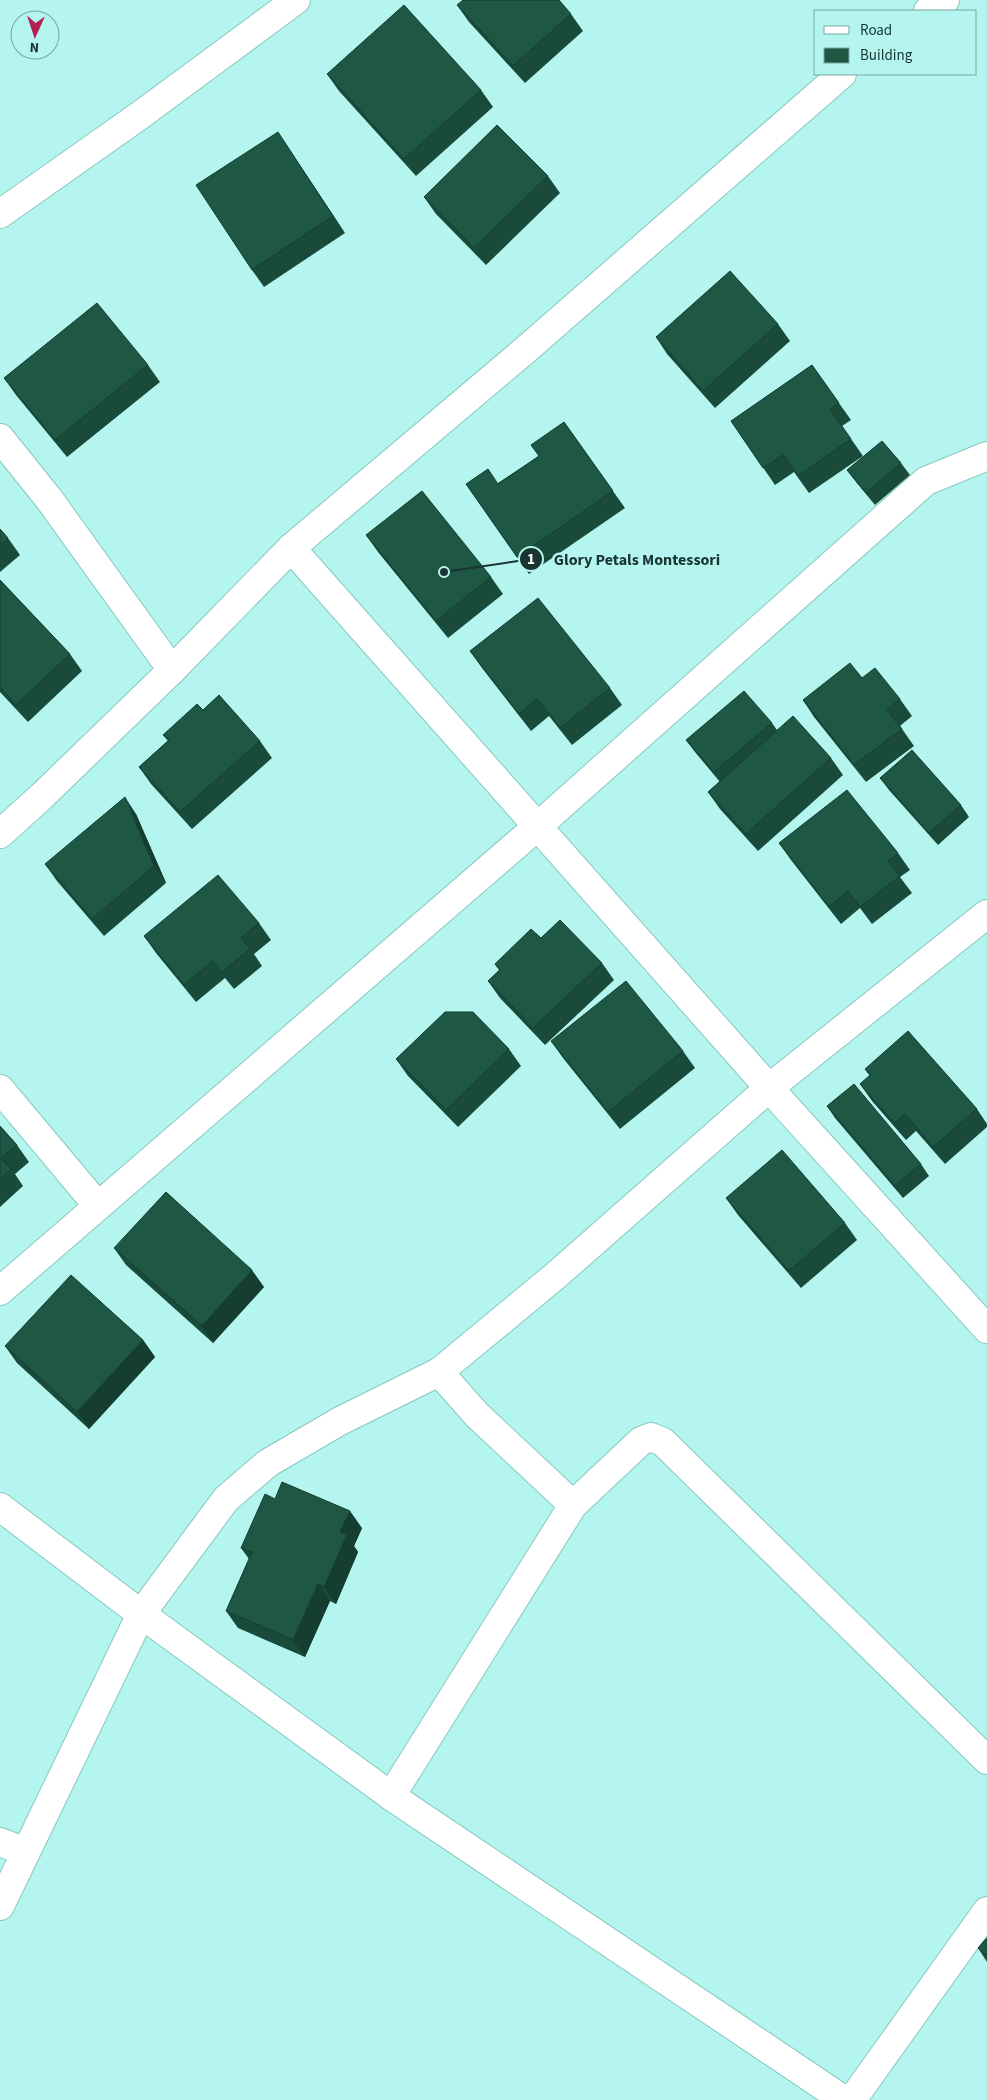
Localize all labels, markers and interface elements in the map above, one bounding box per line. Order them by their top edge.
north arrow [10,10,60,60]
legend [814,10,977,75]
text: Road [860,20,892,41]
text: N [29,37,40,57]
text: Building [860,45,913,66]
callout: Glory Petals Montessori [519,544,730,575]
text: 1 [527,549,535,570]
text: Glory Petals Montessori [554,549,720,571]

